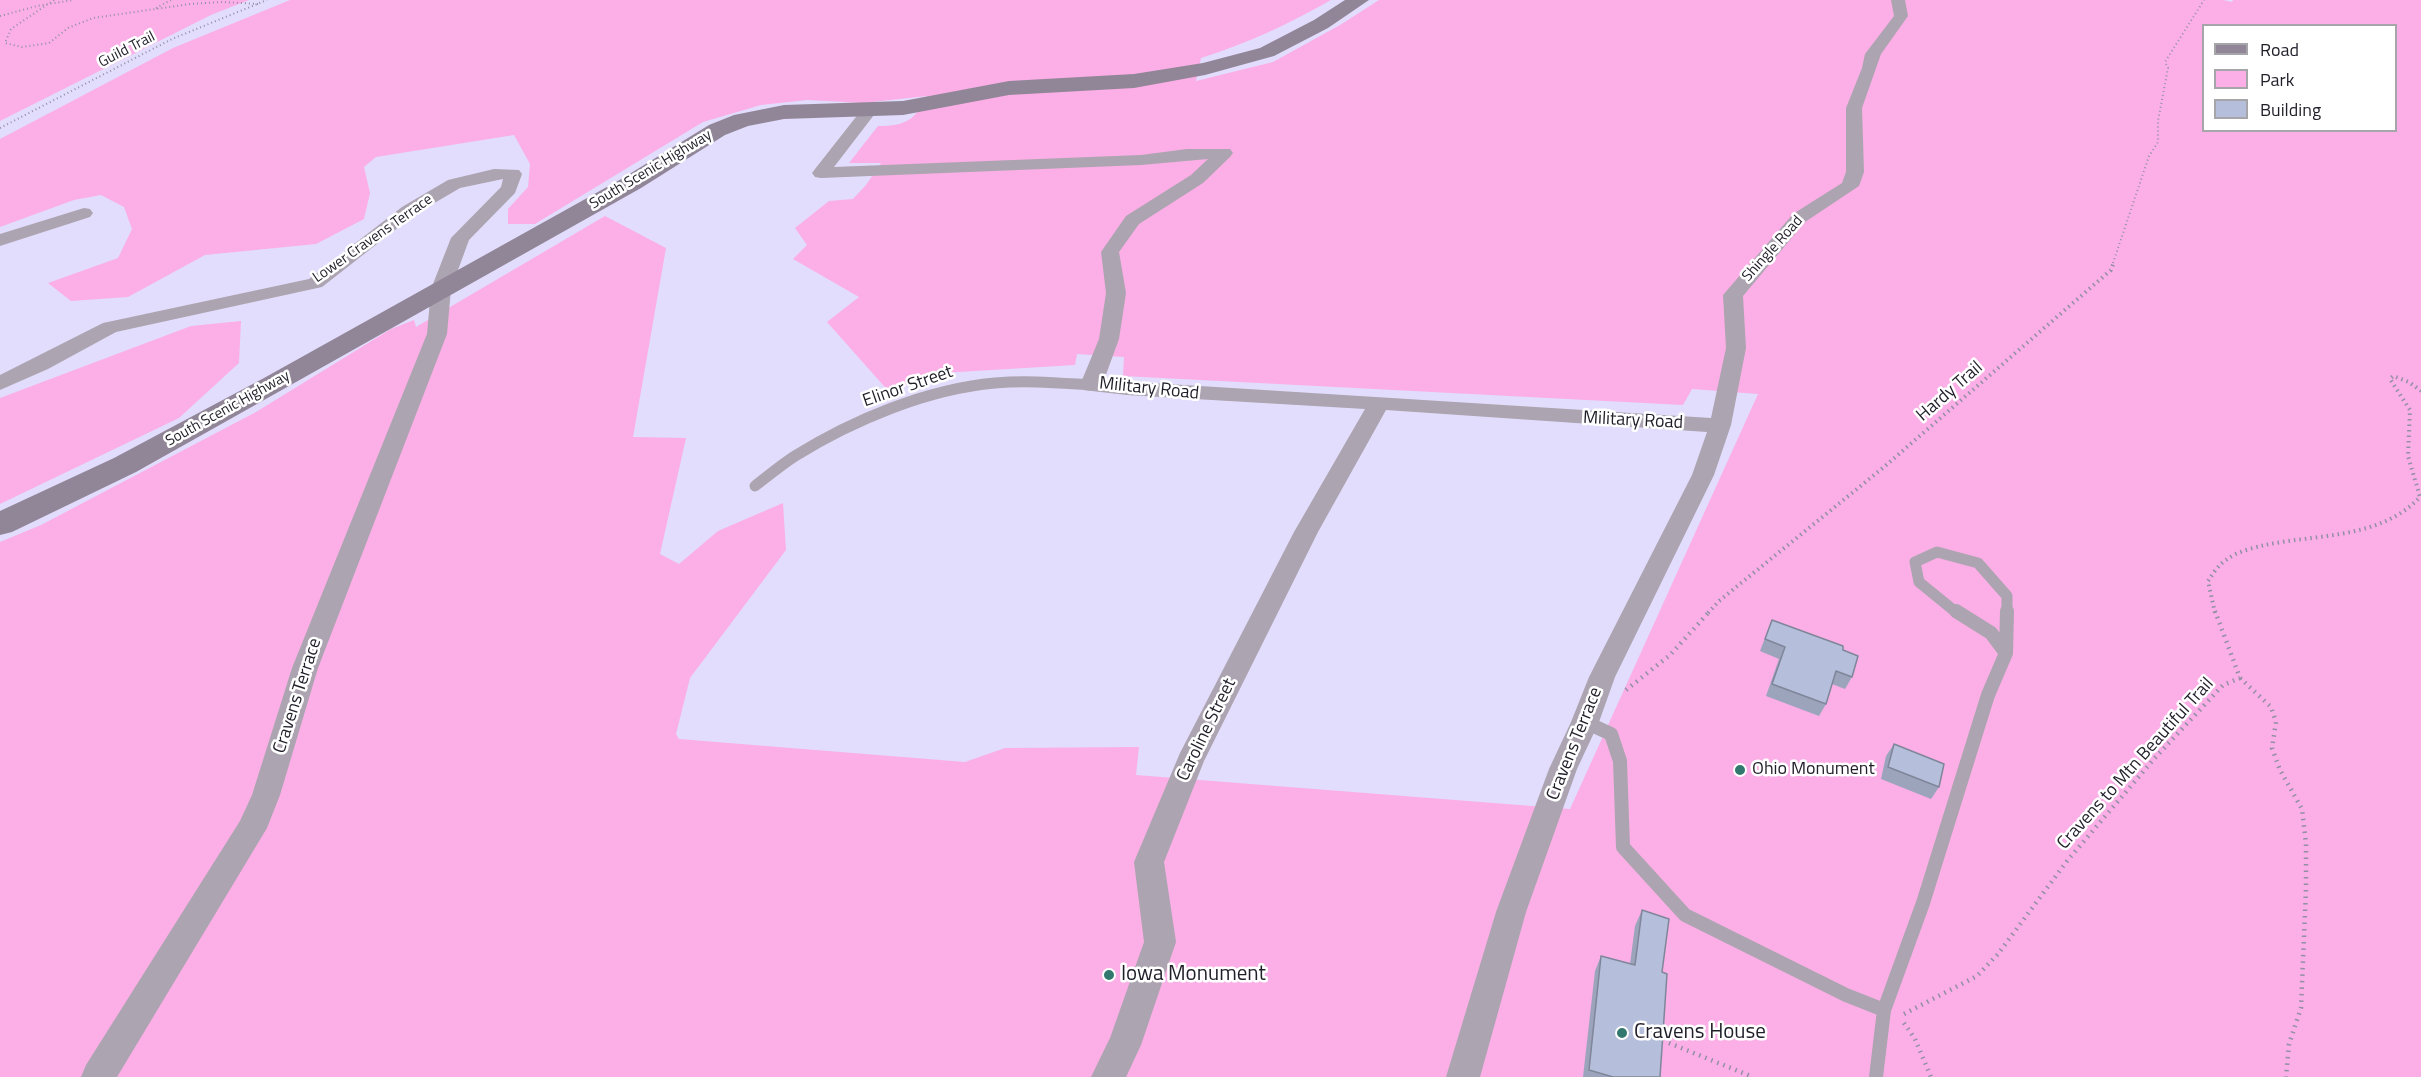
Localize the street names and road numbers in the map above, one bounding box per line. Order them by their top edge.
street label: Guild Trail [96,28,158,72]
street label: South Scenic Highway [587,126,715,214]
street label: Lower Cravens Terrace [310,191,436,287]
street label: Shingle Road [1739,212,1807,286]
street label: Hardy Trail [1912,357,1988,427]
street label: Elinor Street [860,362,956,412]
street label: South Scenic Highway [163,367,293,451]
street label: Military Road [1098,373,1200,405]
street label: Military Road [1582,408,1684,434]
street label: Cravens Terrace [269,636,327,756]
street label: Cravens to Mtn Beautiful Trail [2053,674,2219,854]
street label: Caroline Street [1173,675,1241,785]
street label: Cravens Terrace [1543,684,1607,804]

